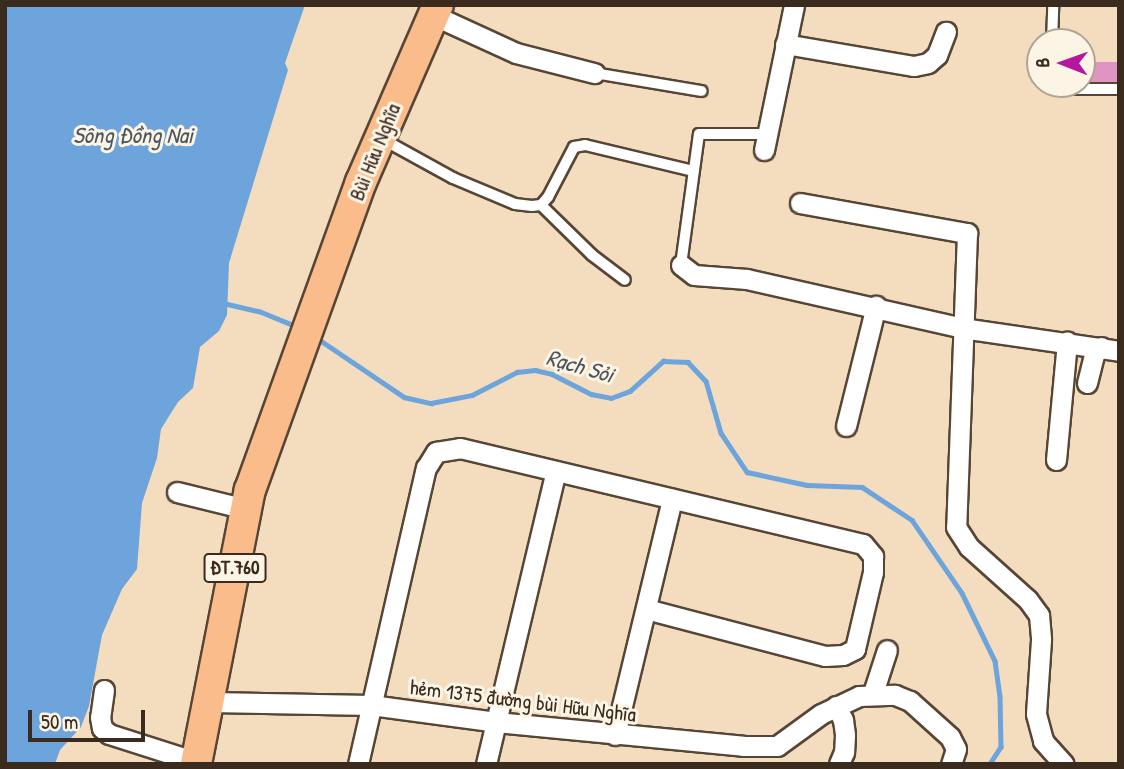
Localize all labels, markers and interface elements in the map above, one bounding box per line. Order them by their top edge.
north arrow [1026,28,1096,98]
text: B [1029,58,1055,68]
street label: Bùi Hữu Nghĩa [344,100,406,204]
water label: Sông Đồng Nai [73,121,193,149]
water label: Rạch Sỏi [543,343,617,389]
road number: ĐT.760 [204,552,266,583]
street label: hẻm 1375 đường bùi Hữu Nghĩa [408,675,638,727]
scale bar [32,696,149,740]
text: 50 m [41,707,78,736]

